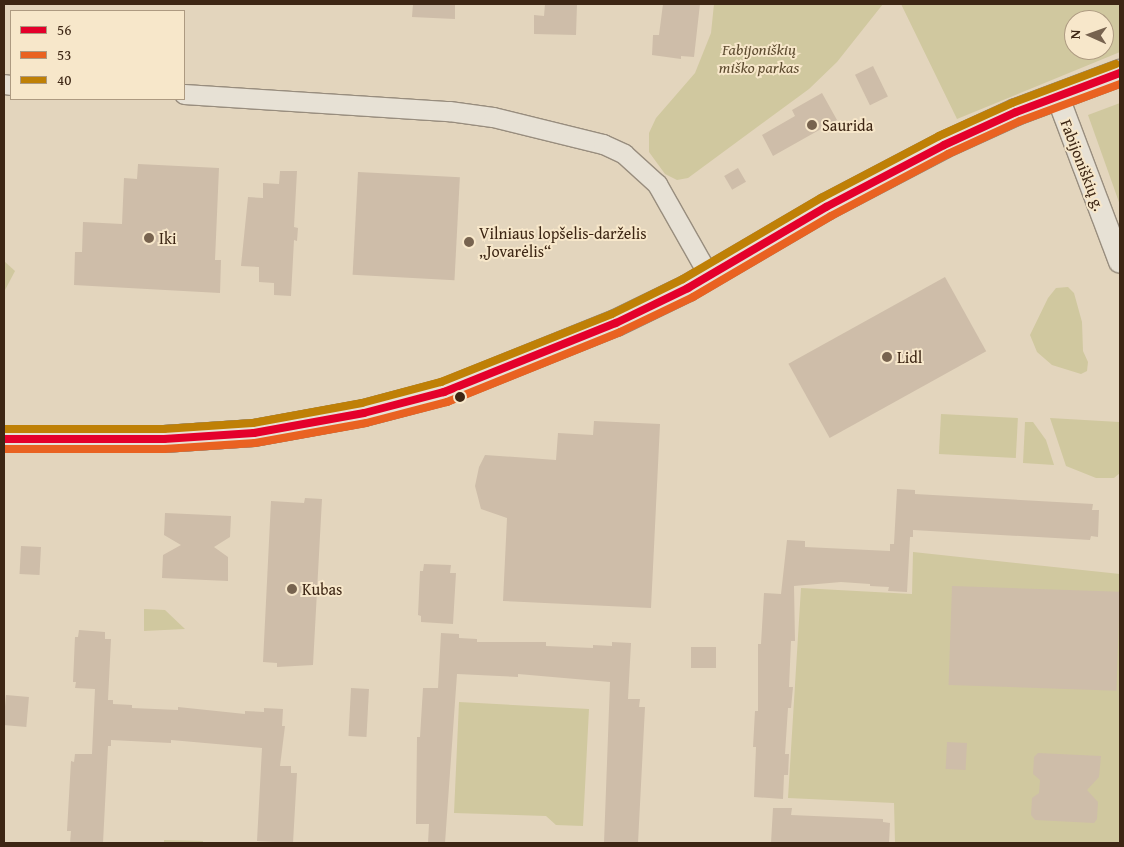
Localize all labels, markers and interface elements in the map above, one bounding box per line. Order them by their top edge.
legend [10,10,185,100]
north arrow [1064,10,1114,60]
text: 56 [57,19,71,40]
text: N [1065,29,1085,40]
park label: Fabijoniškių miško parkas [719,39,799,77]
text: 53 [57,44,71,65]
text: 40 [57,69,71,90]
place label: Saurida [822,115,873,135]
street label: Fabijoniškių g. [1057,117,1109,213]
marker: Saurida [806,119,818,131]
place label: Vilniaus lopšelis-darželis „Jovarėlis“ [479,223,647,261]
place label: Iki [159,228,177,248]
marker: Iki [143,232,155,244]
marker: Vilniaus lopšelis-darželis „Jovarėlis“ [463,236,475,248]
place label: Lidl [897,347,922,367]
marker: Lidl [881,351,893,363]
unlabelled marker [455,392,465,402]
place label: Kubas [302,579,342,599]
marker: Kubas [286,583,298,595]

